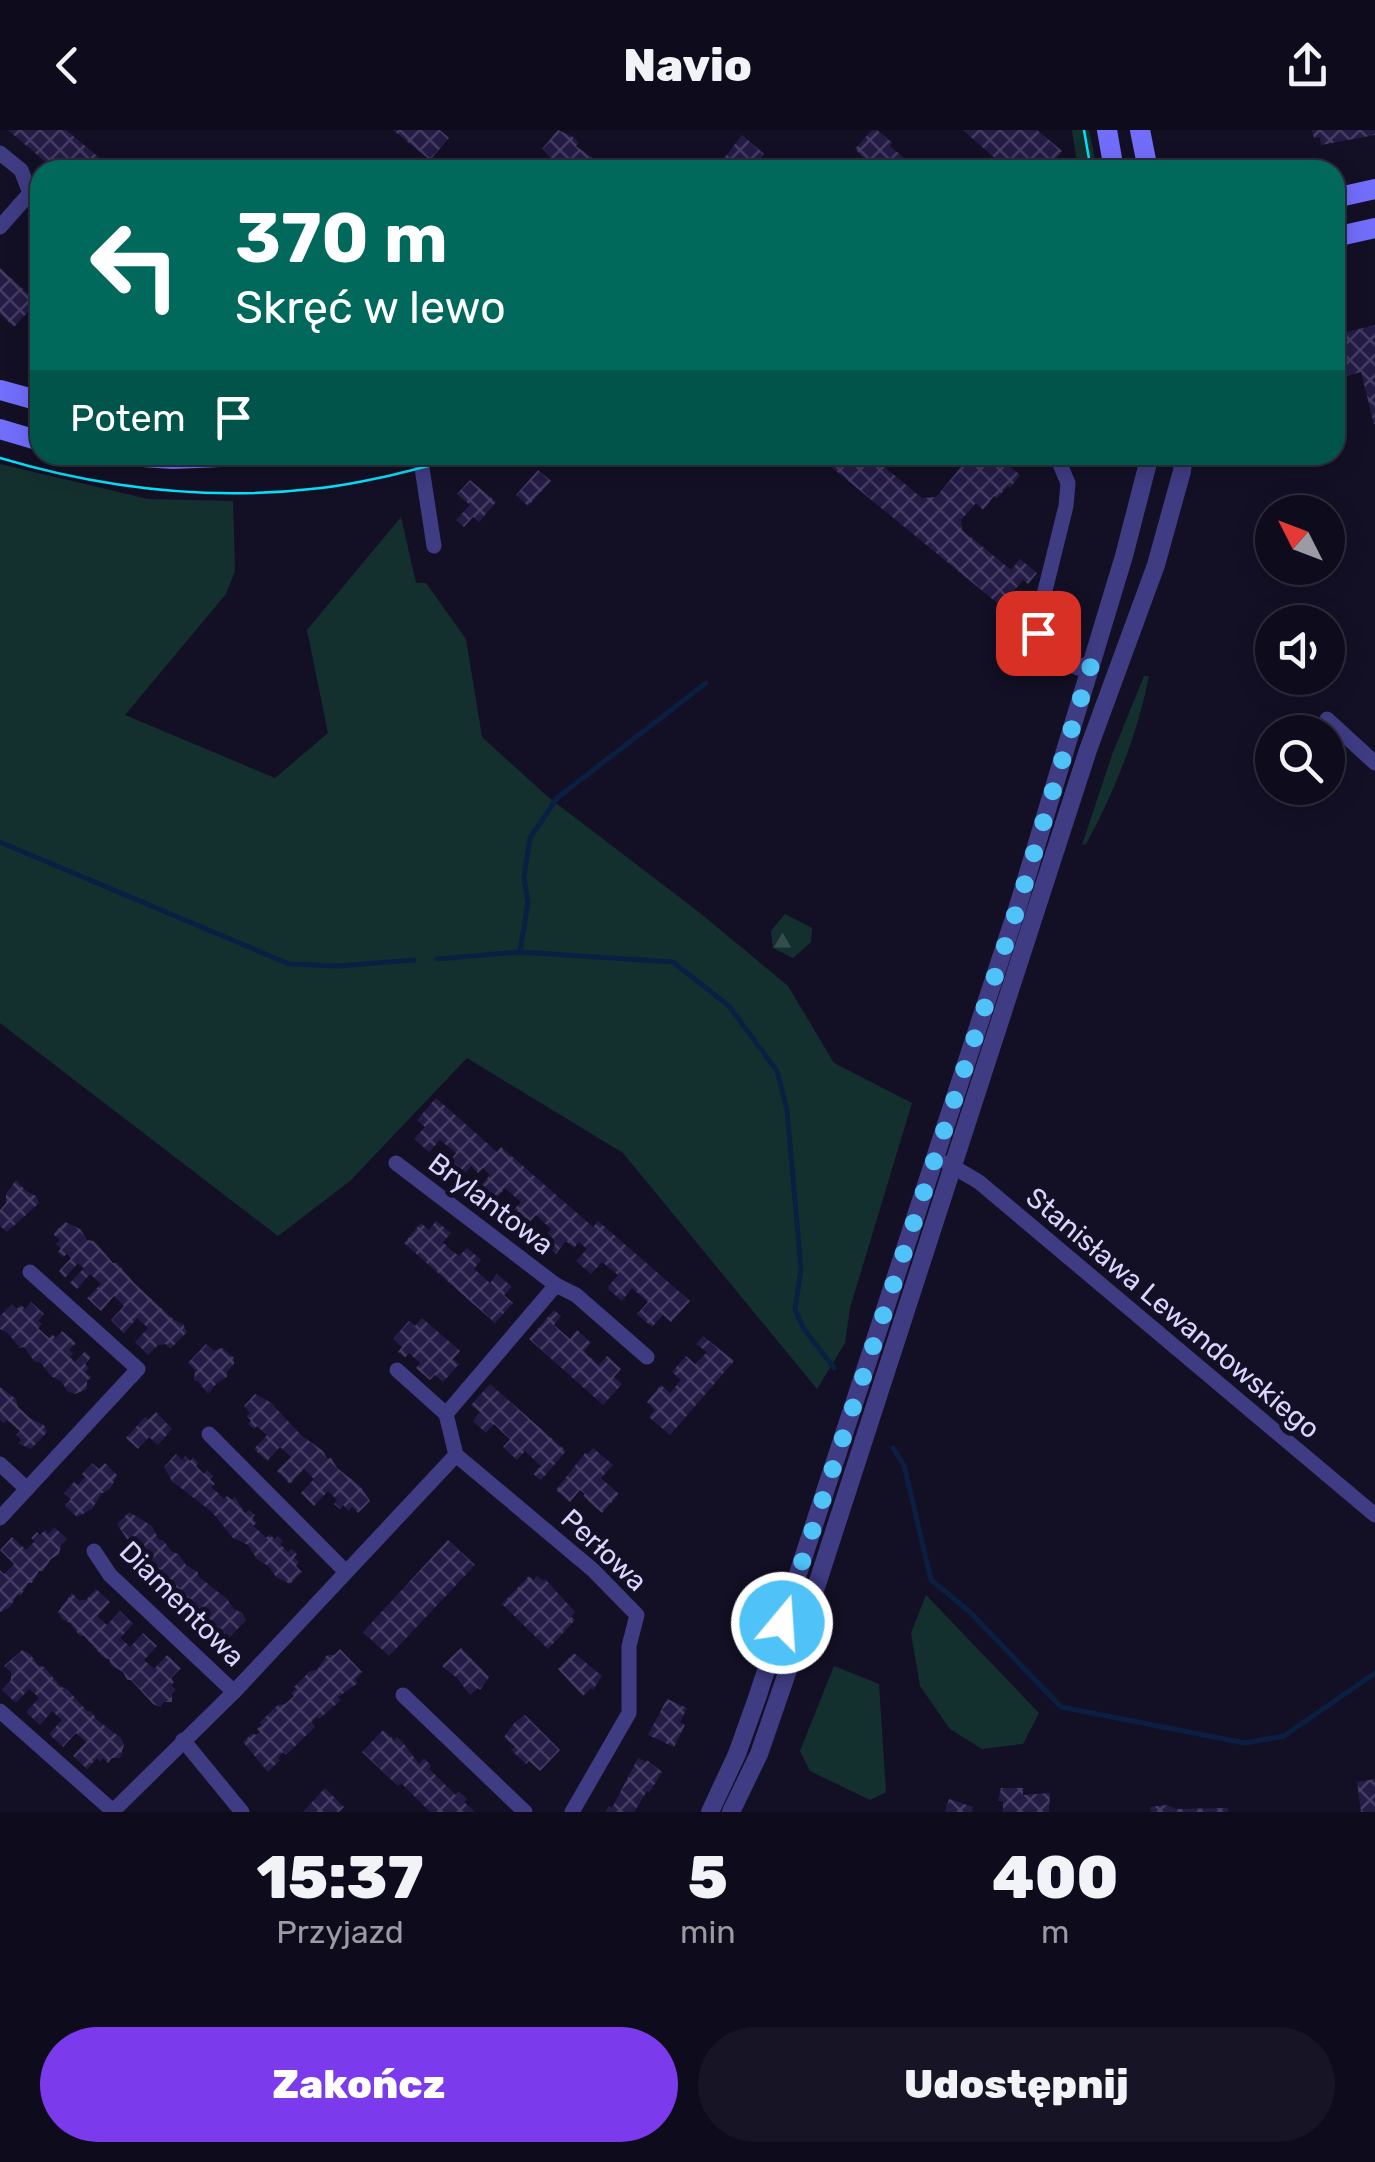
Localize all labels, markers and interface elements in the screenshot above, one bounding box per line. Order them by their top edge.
icon: back [40,38,95,93]
icon: share [1280,38,1335,93]
text: Navio [623,39,752,92]
text: 370 m [235,197,448,280]
icon: left [70,200,200,330]
text: Skręć w lewo [235,281,506,334]
icon: arrive [206,390,261,445]
text: Potem [70,395,186,441]
north arrow [1255,495,1345,585]
map controls [1255,495,1345,805]
pin [996,591,1081,676]
button: sound [1255,605,1345,695]
icon: arrive [1011,606,1066,661]
button: search [1255,715,1345,805]
street label: Brylantowa [422,1146,560,1262]
street label: Stanisława Lewandowskiego [1020,1180,1326,1446]
street label: Perłowa [554,1502,654,1598]
street label: Diamentowa [113,1535,251,1673]
position arrow [730,1571,834,1675]
text: 15:37 [256,1842,424,1913]
text: 5 [688,1842,728,1913]
text: 400 [992,1842,1119,1913]
text: Przyjazd [276,1913,404,1951]
text: min [680,1913,736,1951]
text: m [1041,1913,1070,1951]
button: Zakończ [40,2027,678,2142]
button: Udostępnij [698,2027,1335,2142]

